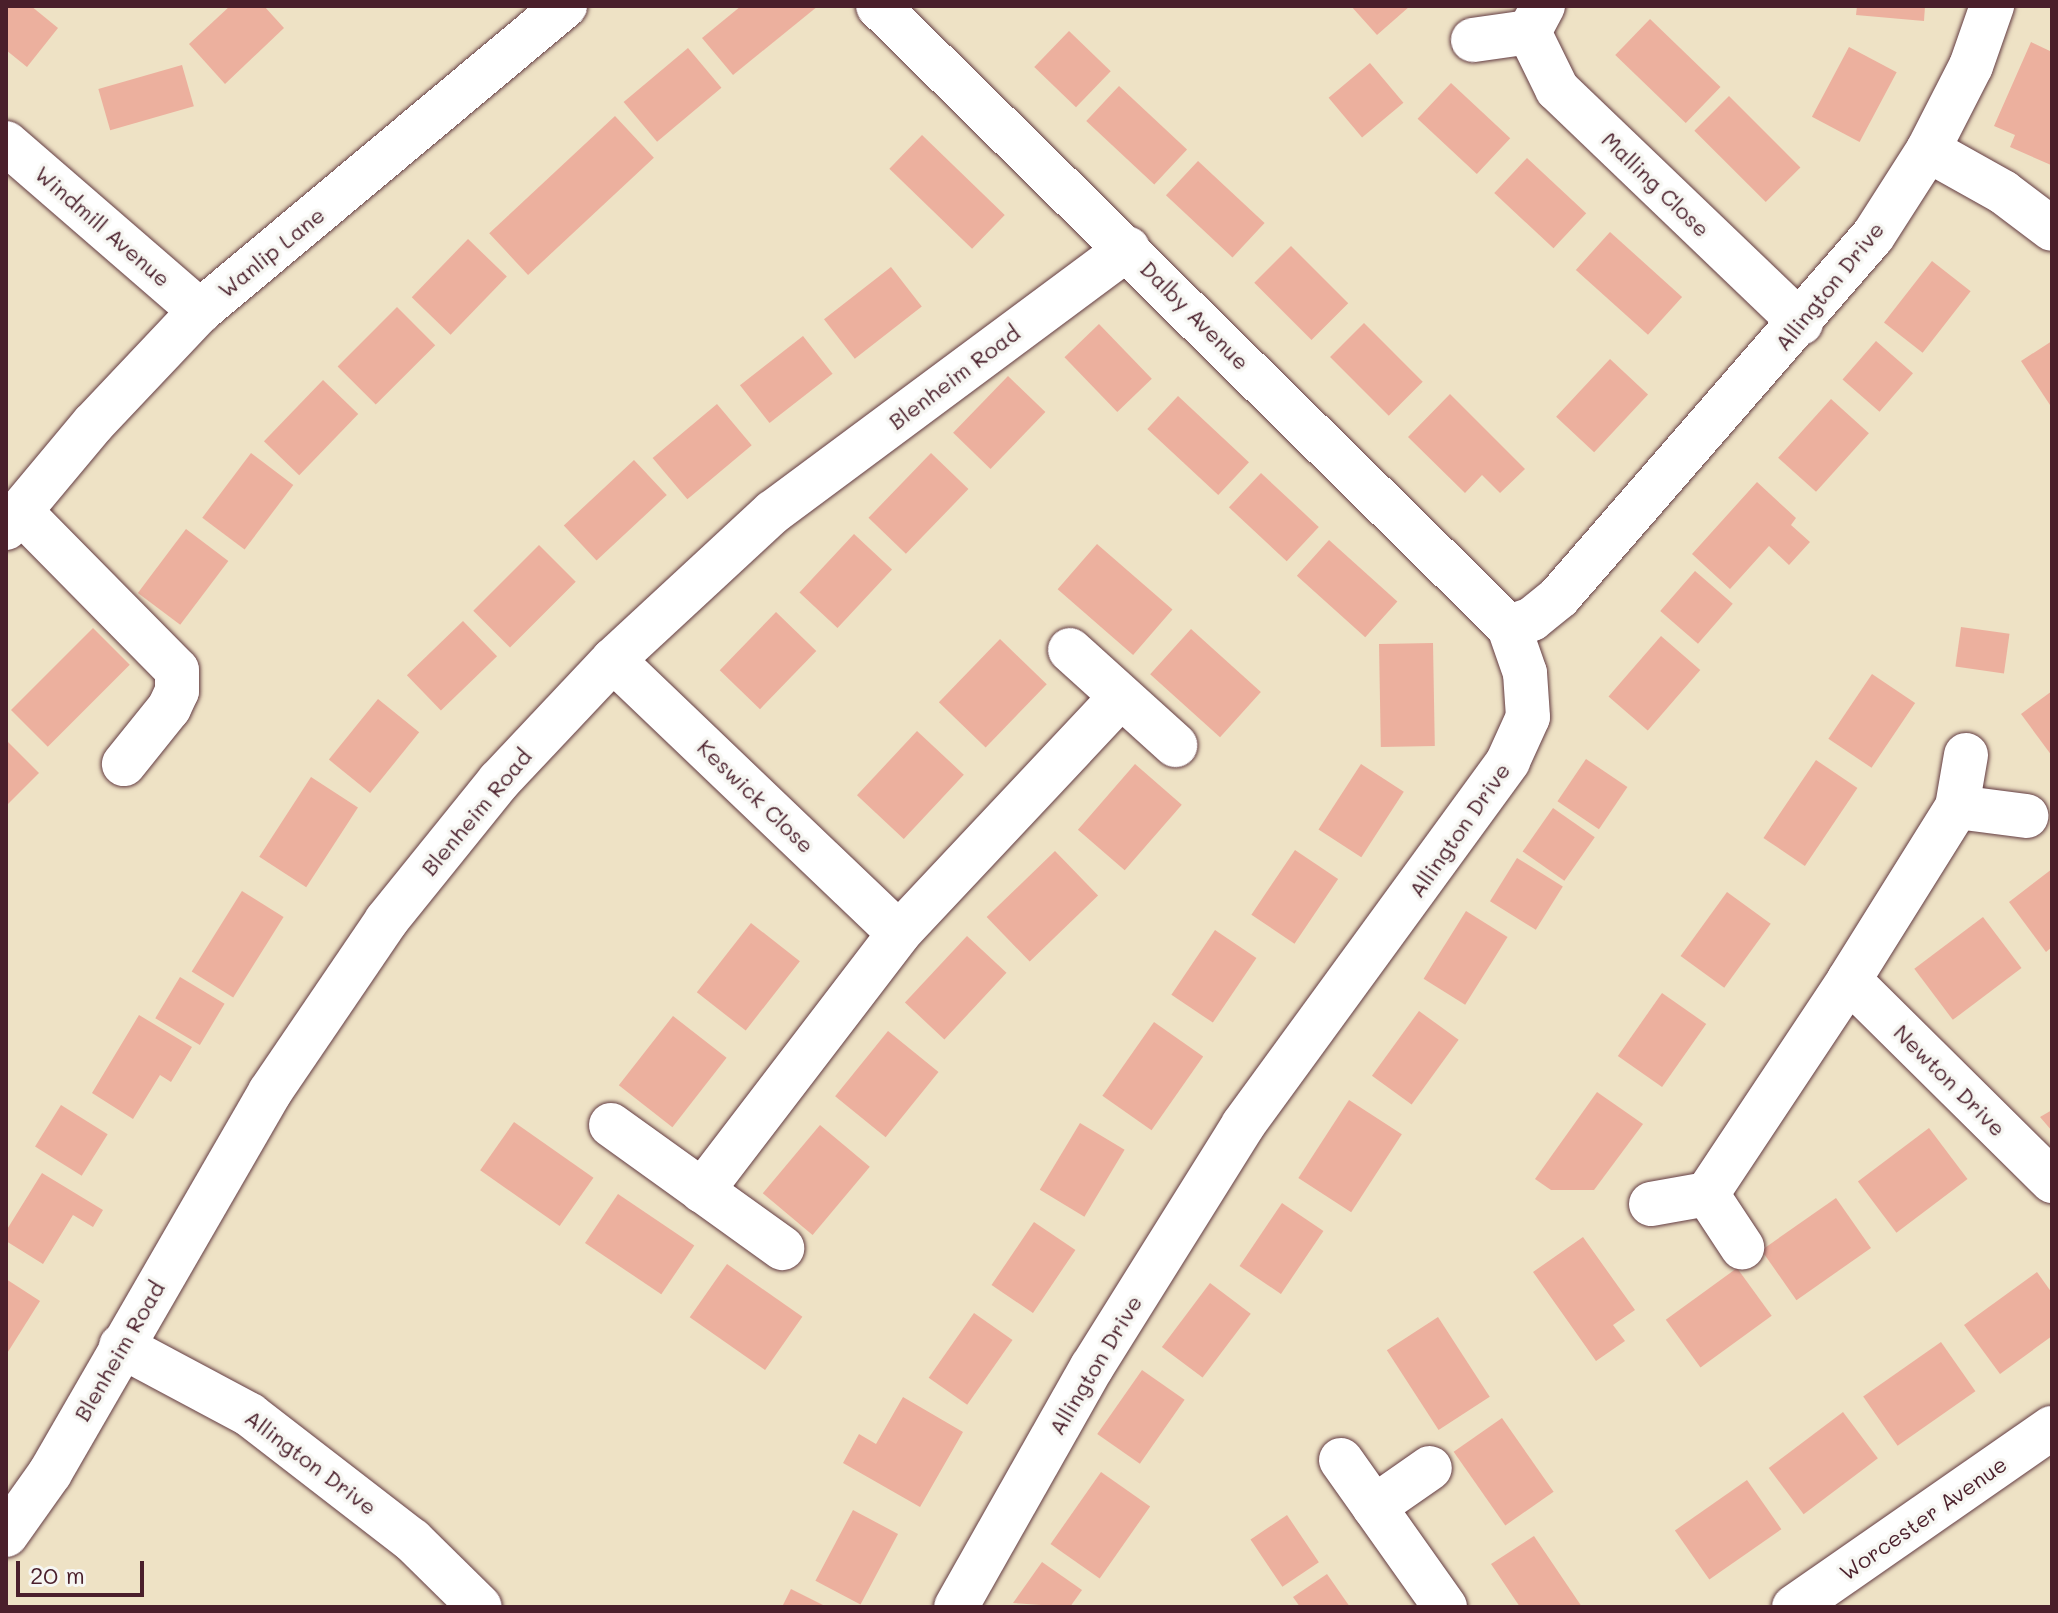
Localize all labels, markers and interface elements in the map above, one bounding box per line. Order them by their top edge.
street label: Malling Close [1597,126,1715,242]
street label: Windmill Avenue [30,160,176,292]
street label: Wanlip Lane [213,201,329,303]
street label: Allington Drive [1769,216,1889,356]
street label: Dalby Avenue [1135,255,1255,375]
street label: Blenheim Road [883,319,1025,435]
street label: Keswick Close [692,734,820,858]
street label: Blenheim Road [415,743,537,881]
street label: Allington Drive [1403,758,1515,902]
street label: Newton Drive [1889,1019,2011,1141]
street label: Blenheim Road [68,1276,170,1426]
street label: Allington Drive [1043,1290,1147,1440]
street label: Allington Drive [240,1404,382,1520]
street label: Worcester Avenue [1834,1450,2012,1586]
scale bar [20,1545,148,1595]
text: 20 m [30,1559,85,1590]

